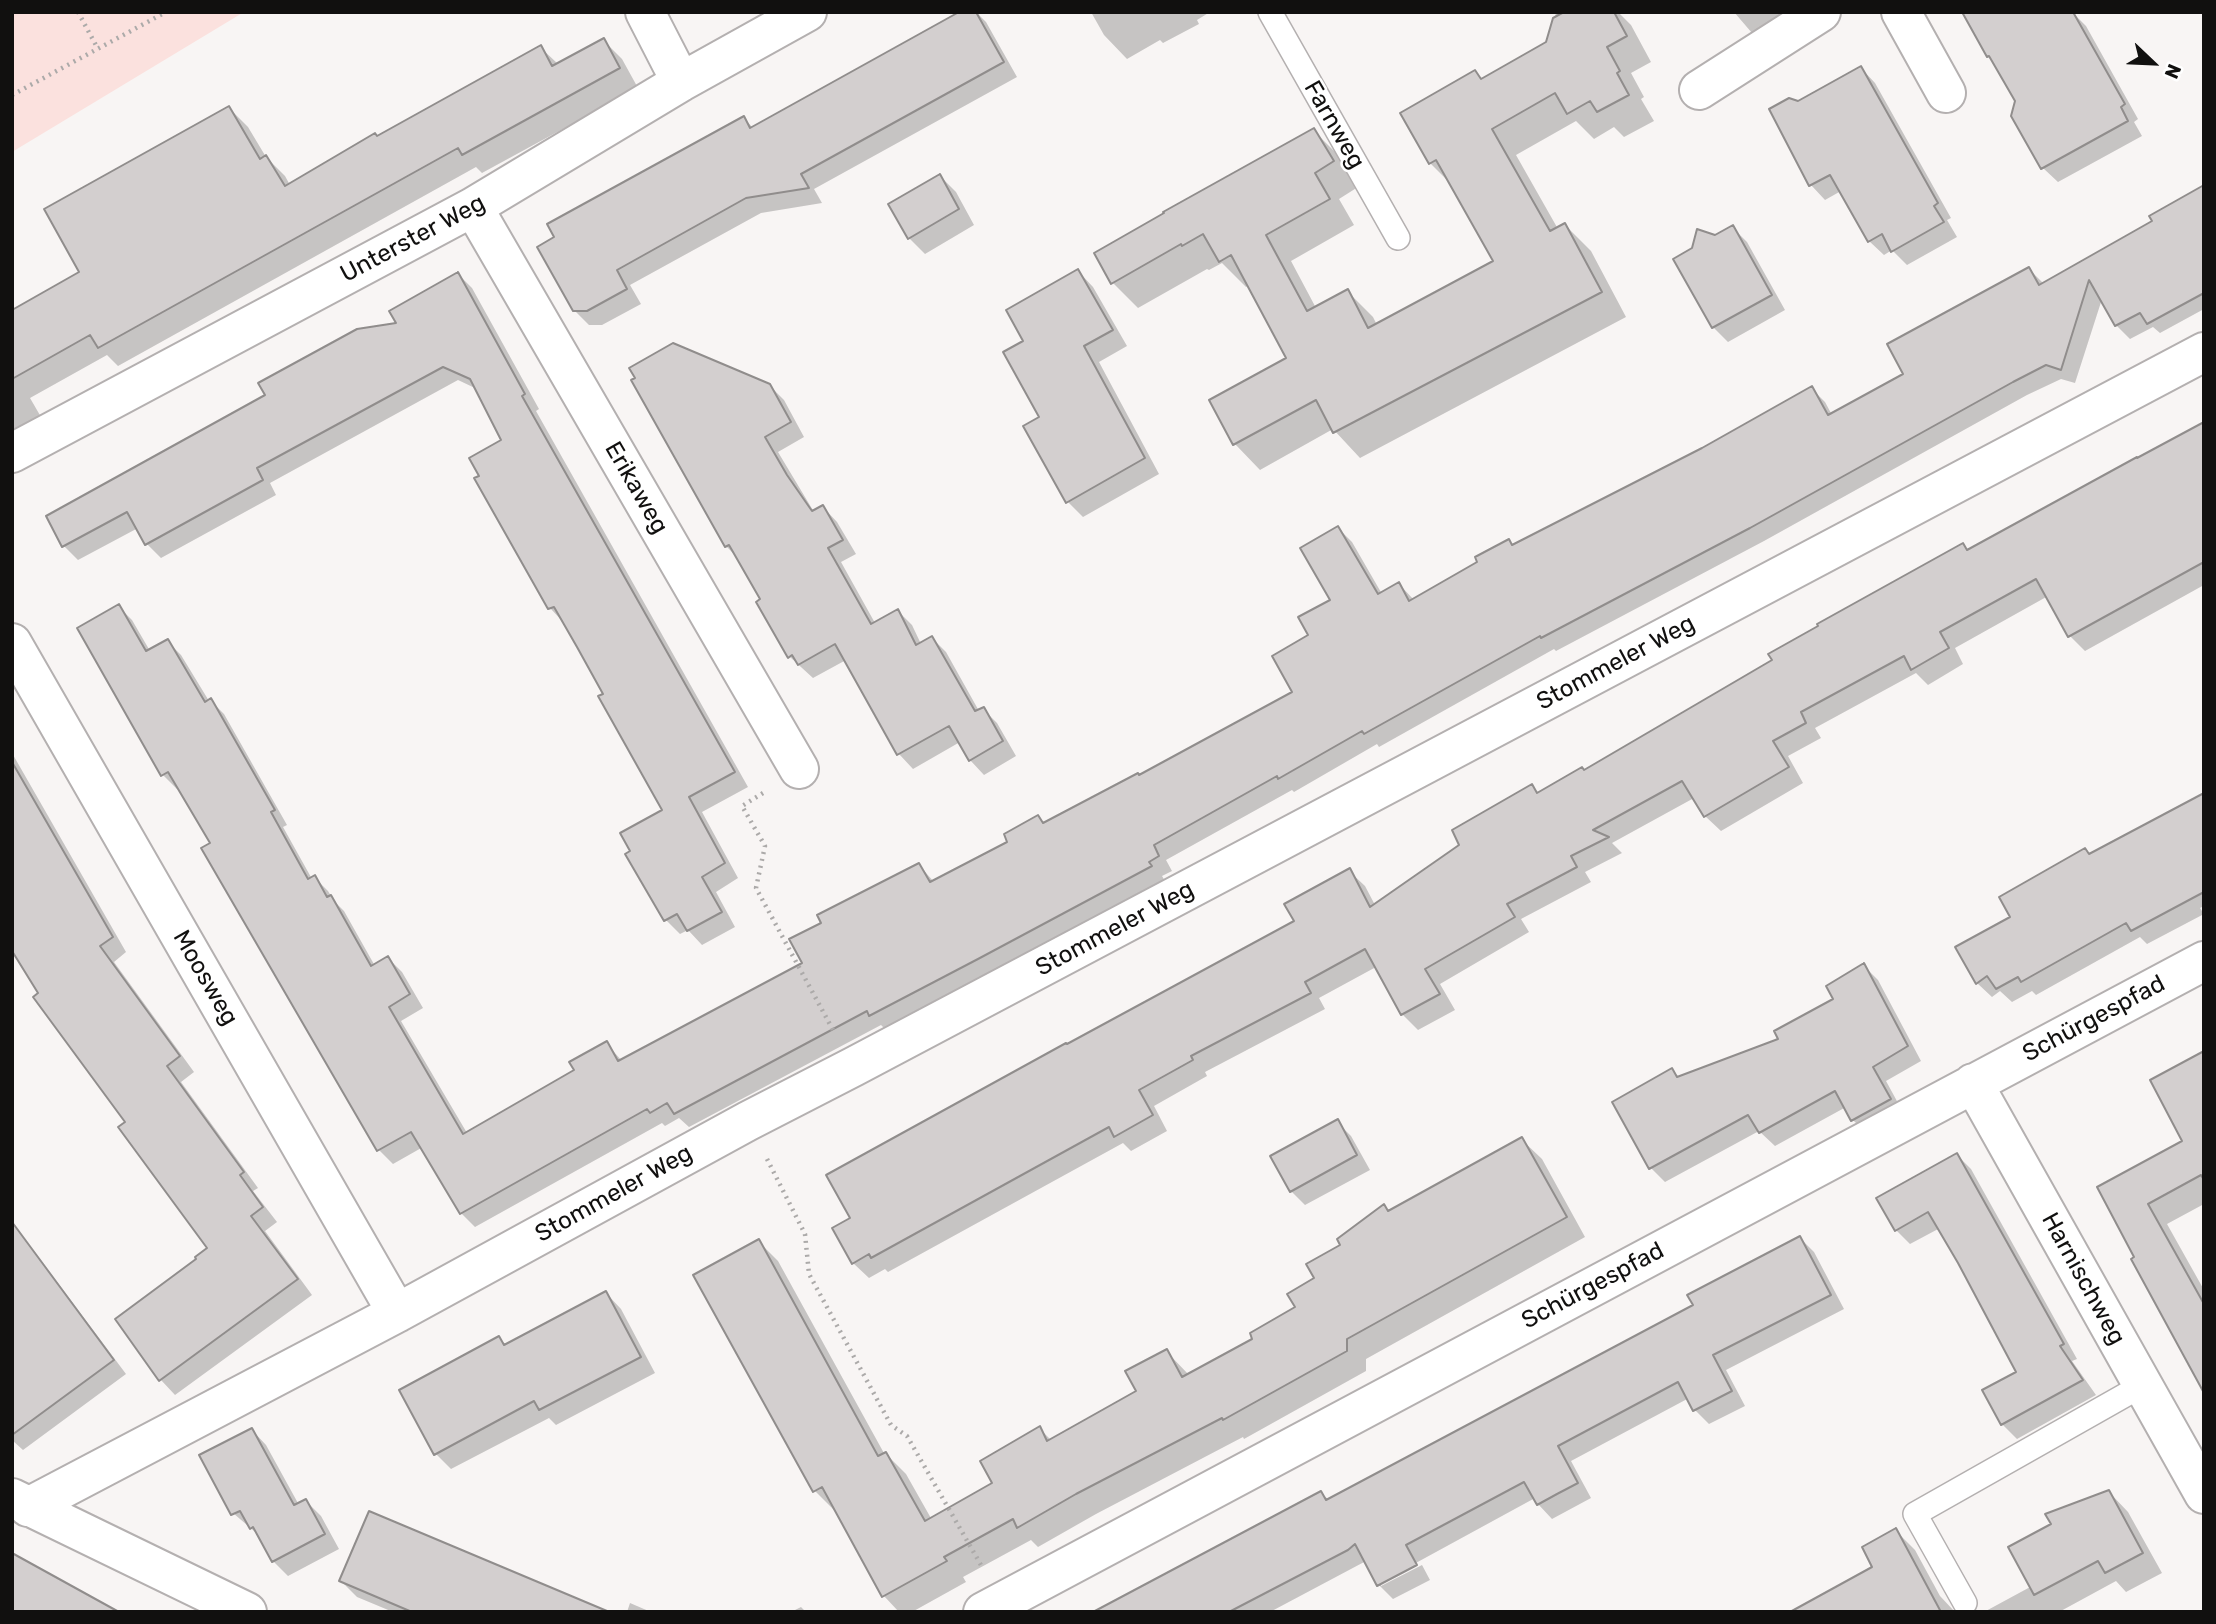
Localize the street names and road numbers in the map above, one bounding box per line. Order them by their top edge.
street label: Farnweg [1297,76,1371,174]
street label: Unterster Weg [336,189,490,289]
street label: Erikaweg [598,437,674,539]
street label: Stommeler Weg [1532,609,1700,717]
street label: Stommeler Weg [1031,875,1199,983]
street label: Moosweg [166,925,244,1031]
street label: Schürgespfad [2018,969,2170,1069]
street label: Stommeler Weg [531,1139,697,1249]
street label: Harnischweg [2035,1208,2131,1350]
street label: Schürgespfad [1517,1236,1669,1336]

